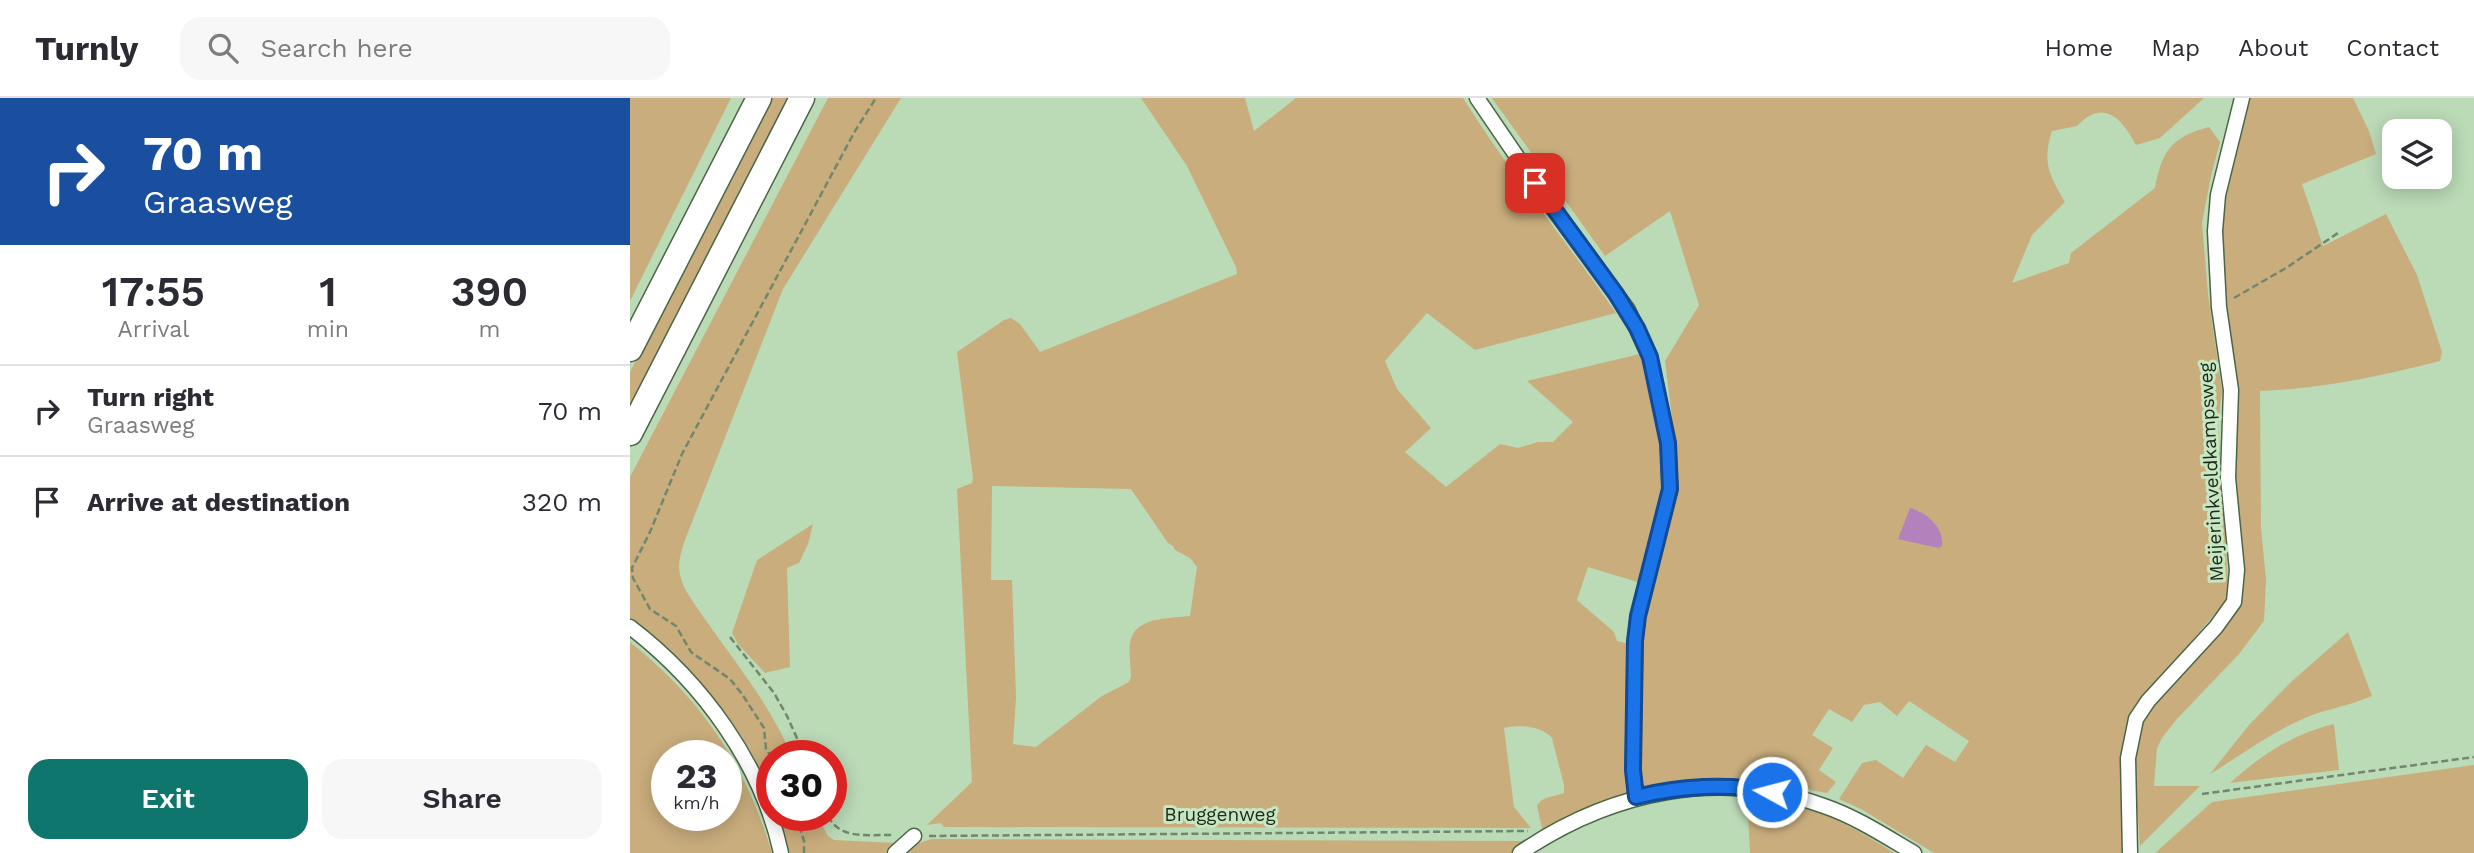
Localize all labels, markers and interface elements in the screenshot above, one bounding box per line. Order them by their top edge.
search box [180,17,670,80]
text: Turnly [35,29,138,68]
icon: search [204,29,242,67]
text: Search here [260,33,413,63]
text: Home [2045,34,2113,62]
text: Map [2151,34,2200,62]
text: About [2238,34,2308,62]
text: Contact [2346,34,2439,62]
map controls [2382,119,2452,189]
button: layers [2382,119,2452,189]
text: 70 m [143,124,263,182]
icon: right [28,126,119,217]
pin [1505,153,1565,213]
icon: arrive [1516,164,1554,202]
text: Graasweg [143,183,293,221]
text: 17:55 [102,267,205,316]
text: 1 [319,267,337,316]
text: 390 [451,267,528,316]
text: Arrival [118,316,189,343]
text: min [307,316,349,343]
text: m [479,316,500,343]
street label: Meijerinkveldkampsweg [2194,361,2228,582]
text: Turn right [87,382,214,412]
icon: right [28,392,66,430]
text: 70 m [538,396,602,426]
text: Graasweg [87,412,195,439]
icon: arrive [28,483,66,521]
text: Arrive at destination [87,487,350,517]
text: 320 m [522,487,602,517]
speed limit sign: 30 [756,740,847,831]
text: 23 [676,755,717,797]
position arrow [1735,755,1809,829]
button: Exit [28,759,308,839]
button: Share [322,759,602,839]
text: km/h [673,792,720,813]
street label: Bruggenweg [1164,803,1277,826]

